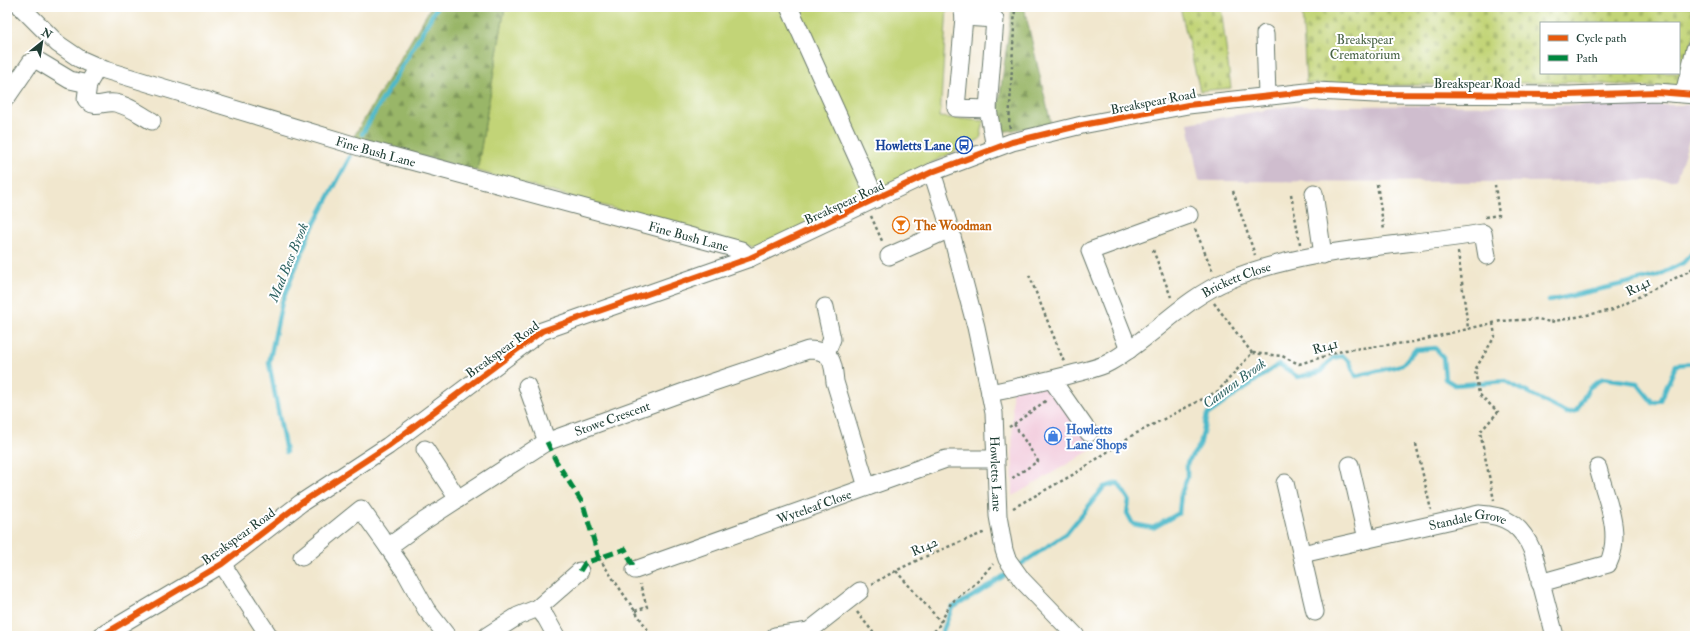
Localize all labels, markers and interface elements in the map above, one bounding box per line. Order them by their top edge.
north arrow [22,22,62,62]
legend [1540,22,1680,74]
text: N [38,25,55,42]
text: Cycle path [1576,31,1627,46]
park label: Breakspear Crematorium [1330,32,1400,63]
text: Path [1576,51,1599,66]
street label: Breakspear Road [1434,76,1521,93]
street label: Breakspear Road [1109,86,1198,119]
street label: Fine Bush Lane [334,133,418,171]
bus stop icon: Howletts Lane [954,135,974,155]
place label: Howletts Lane [875,138,952,154]
street label: Breakspear Road [802,177,888,229]
bar icon: The Woodman [891,215,911,235]
street label: Fine Bush Lane [646,218,731,255]
place label: The Woodman [913,218,992,234]
water label: Mad Bess Brook [265,220,312,305]
street label: Brickett Close [1199,259,1273,301]
street label: R141 [1623,274,1654,300]
street label: Breakspear Road [463,318,543,383]
street label: R141 [1311,336,1340,358]
water label: Cannon Brook [1199,355,1269,412]
street label: Stowe Crescent [572,398,652,440]
place label: Howletts Lane Shops [1066,422,1128,454]
shop icon: Howletts Lane Shops [1043,426,1063,446]
street label: Howletts Lane [986,436,1005,513]
street label: Wyteleaf Close [774,486,854,528]
street label: Breakspear Road [199,505,279,570]
street label: Standale Grove [1427,507,1510,534]
street label: R142 [909,534,941,560]

